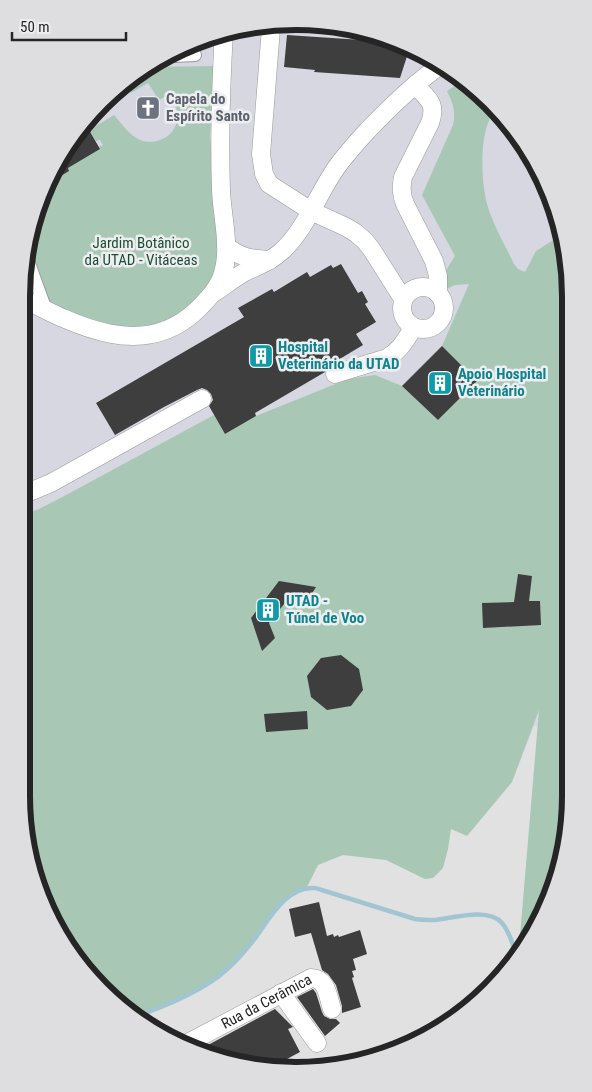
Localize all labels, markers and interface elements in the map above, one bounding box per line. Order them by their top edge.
scale bar [12,10,126,42]
text: 50 m [20,18,50,36]
place label: Capela do Espírito Santo [166,90,250,125]
church icon: Capela do Espírito Santo [135,95,161,121]
park label: Jardim Botânico da UTAD - Vitáceas [85,234,198,269]
place label: Hospital Veterinário da UTAD [278,338,399,373]
building icon: Hospital Veterinário da UTAD [248,343,274,369]
place label: Apoio Hospital Veterinário [458,365,546,400]
building icon: Apoio Hospital Veterinário [427,370,453,396]
place label: UTAD - Túnel de Voo [286,592,364,627]
building icon: UTAD - Túnel de Voo [255,597,281,623]
street label: Rua da Cerâmica [218,970,315,1033]

